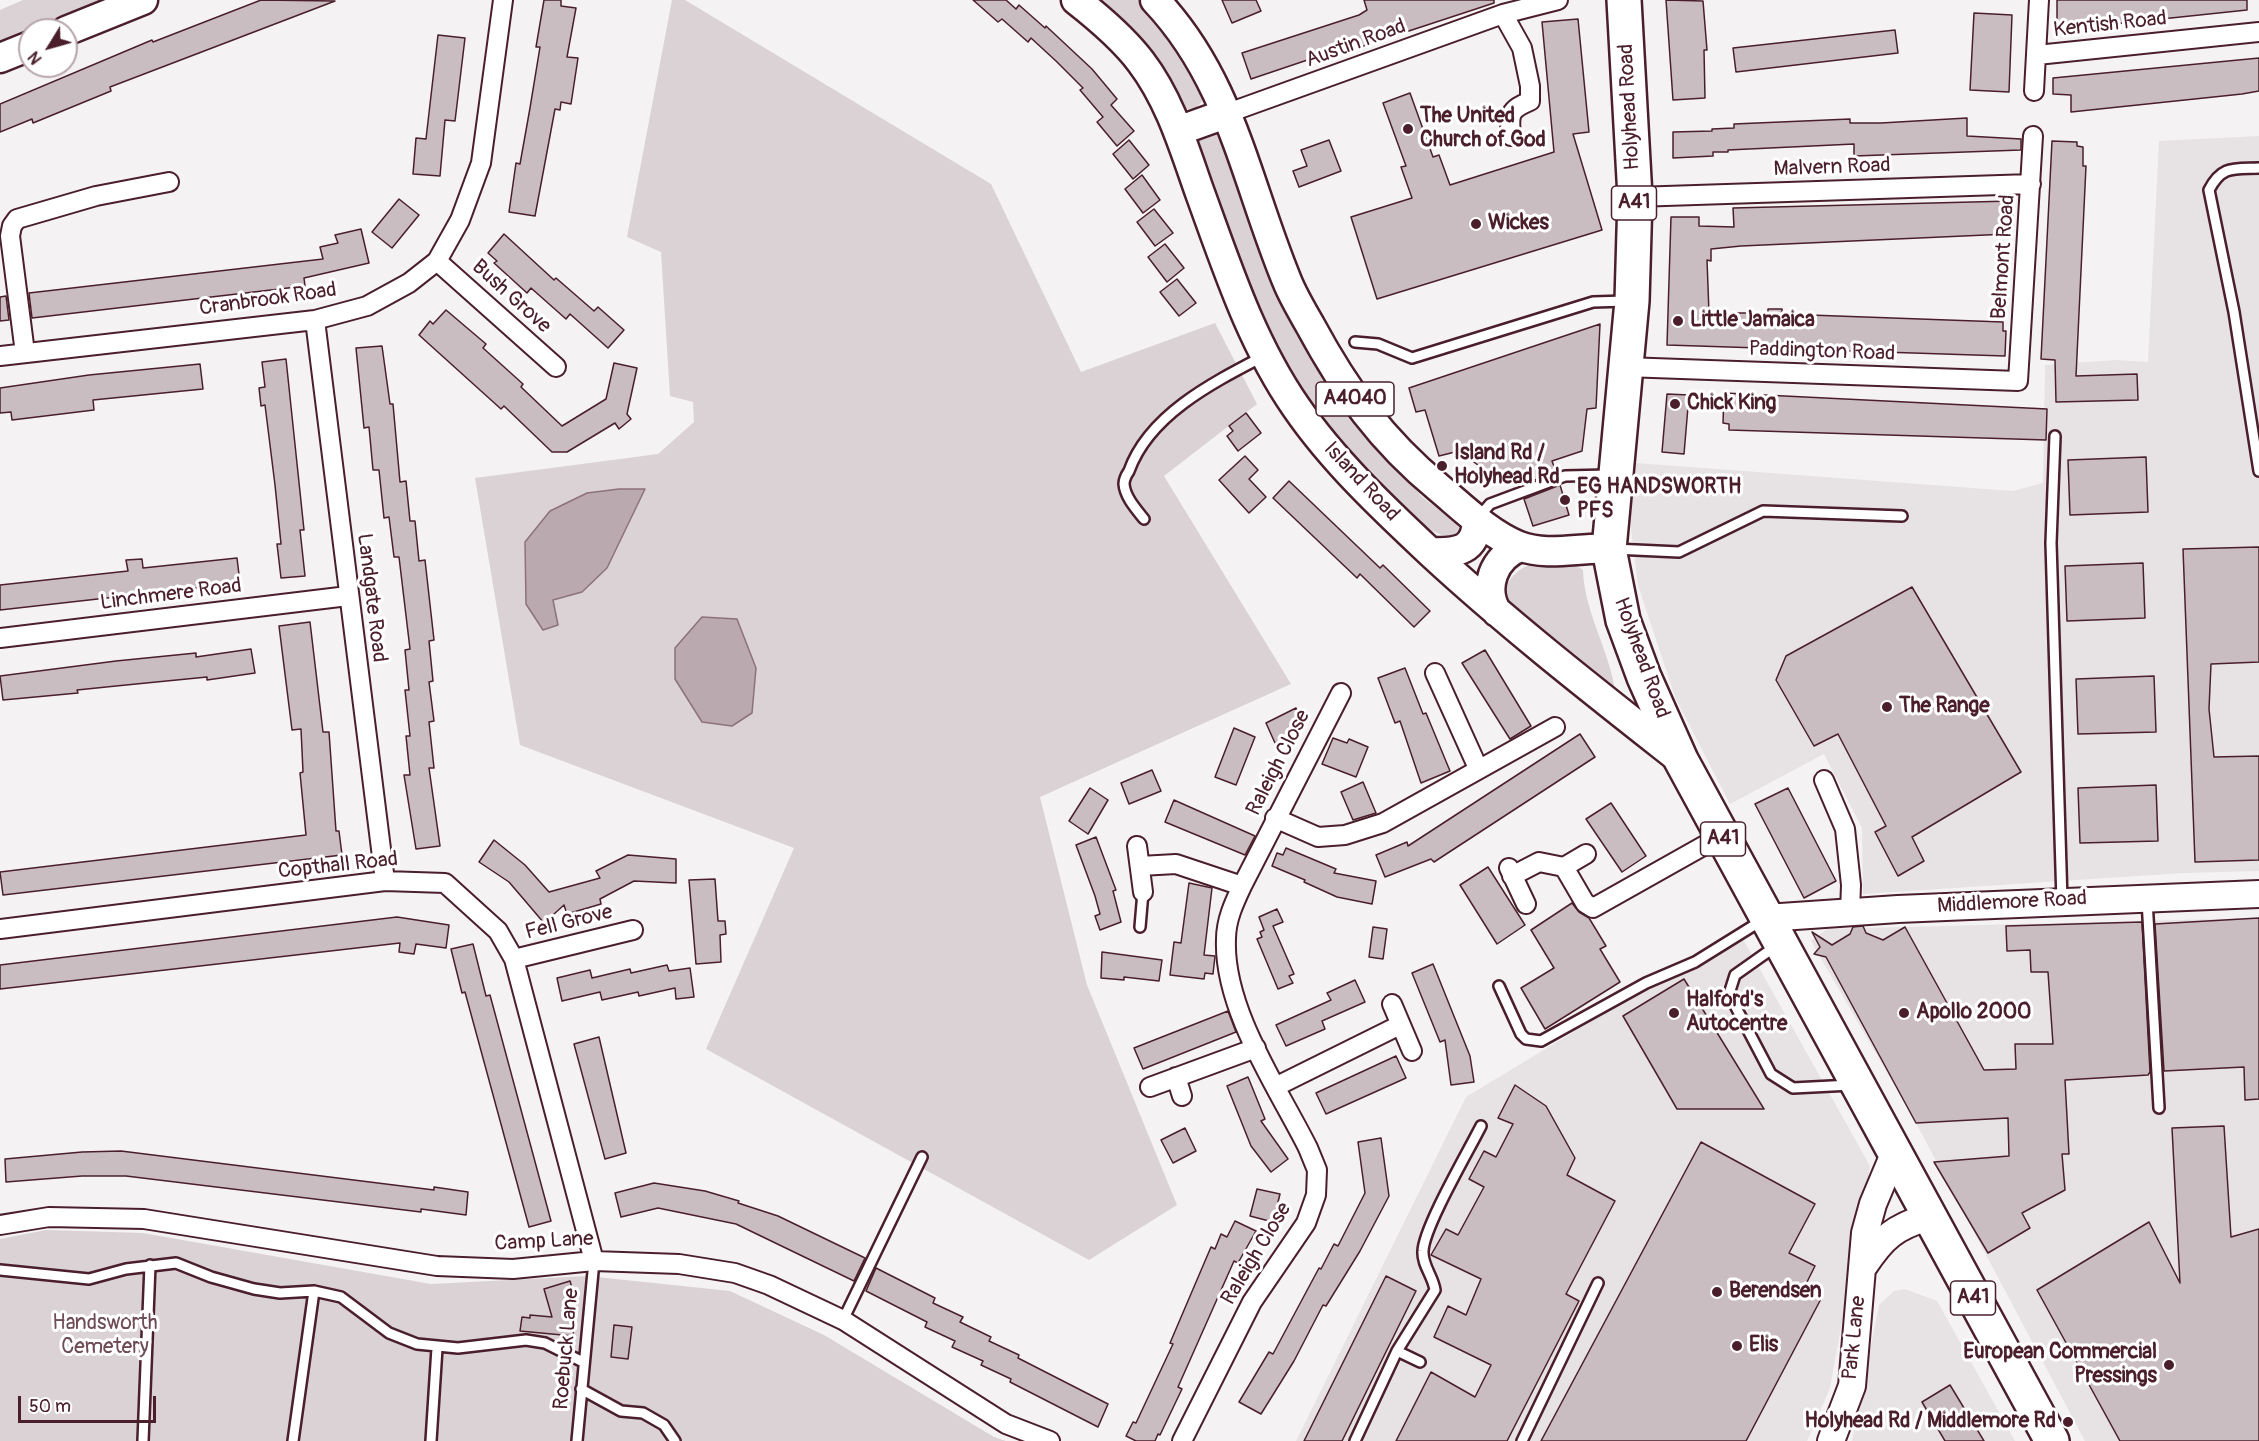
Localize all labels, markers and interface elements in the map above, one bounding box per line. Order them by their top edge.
street label: Kentish Road [2052,7,2168,43]
street label: Austin Road [1303,14,1409,74]
north arrow [18,18,78,78]
street label: Holyhead Road [1614,43,1646,171]
text: N [24,47,46,68]
place label: The United Church of God [1420,104,1546,154]
marker: The United Church of God [1401,122,1415,136]
street label: Malvern Road [1773,153,1891,183]
road number: A41 [1612,186,1656,220]
street label: Belmont Road [1987,194,2021,320]
place label: Wickes [1488,211,1549,237]
marker: Wickes [1469,217,1483,231]
street label: Bush Grove [466,255,556,339]
street label: Cranbrook Road [198,278,338,322]
place label: Little Jamaica [1690,308,1815,334]
marker: Little Jamaica [1671,314,1685,328]
street label: Paddington Road [1748,337,1896,367]
road number: A4040 [1316,382,1394,416]
place label: Chick King [1687,391,1776,417]
marker: Chick King [1668,397,1682,411]
street label: Island Road [1318,437,1404,527]
place label: Island Rd / Holyhead Rd [1454,441,1560,491]
marker: Island Rd / Holyhead Rd [1435,459,1449,473]
place label: EG HANDSWORTH PFS [1577,475,1741,525]
marker: EG HANDSWORTH PFS [1558,493,1572,507]
street label: Landgate Road [351,532,391,664]
street label: Linchmere Road [99,574,243,616]
street label: Holyhead Road [1607,594,1675,722]
place label: The Range [1899,694,1990,720]
marker: The Range [1880,700,1894,714]
street label: Raleigh Close [1242,706,1316,820]
road number: A41 [1700,822,1746,856]
street label: Copthall Road [277,847,399,885]
street label: Middlemore Road [1936,886,2088,920]
street label: Fell Grove [523,900,615,946]
place label: Halford's Autocentre [1686,988,1787,1038]
place label: Apollo 2000 [1916,1000,2031,1026]
marker: Halford's Autocentre [1667,1006,1681,1020]
marker: Apollo 2000 [1897,1006,1911,1020]
street label: Raleigh Close [1217,1198,1297,1310]
street label: Camp Lane [494,1227,594,1257]
place label: Berendsen [1729,1279,1822,1305]
road number: A41 [1950,1281,1996,1315]
marker: Berendsen [1710,1285,1724,1299]
street label: Roebuck Lane [549,1287,585,1411]
street label: Park Lane [1838,1295,1872,1381]
park label: Handsworth Cemetery [52,1311,158,1361]
place label: Elis [1749,1333,1778,1359]
marker: Elis [1730,1339,1744,1353]
place label: European Commercial Pressings [1963,1340,2157,1390]
marker: European Commercial Pressings [2162,1358,2176,1372]
scale bar [21,1384,159,1422]
text: 50 m [29,1395,71,1418]
place label: Holyhead Rd / Middlemore Rd [1805,1409,2056,1435]
marker: Holyhead Rd / Middlemore Rd [2061,1415,2075,1429]

